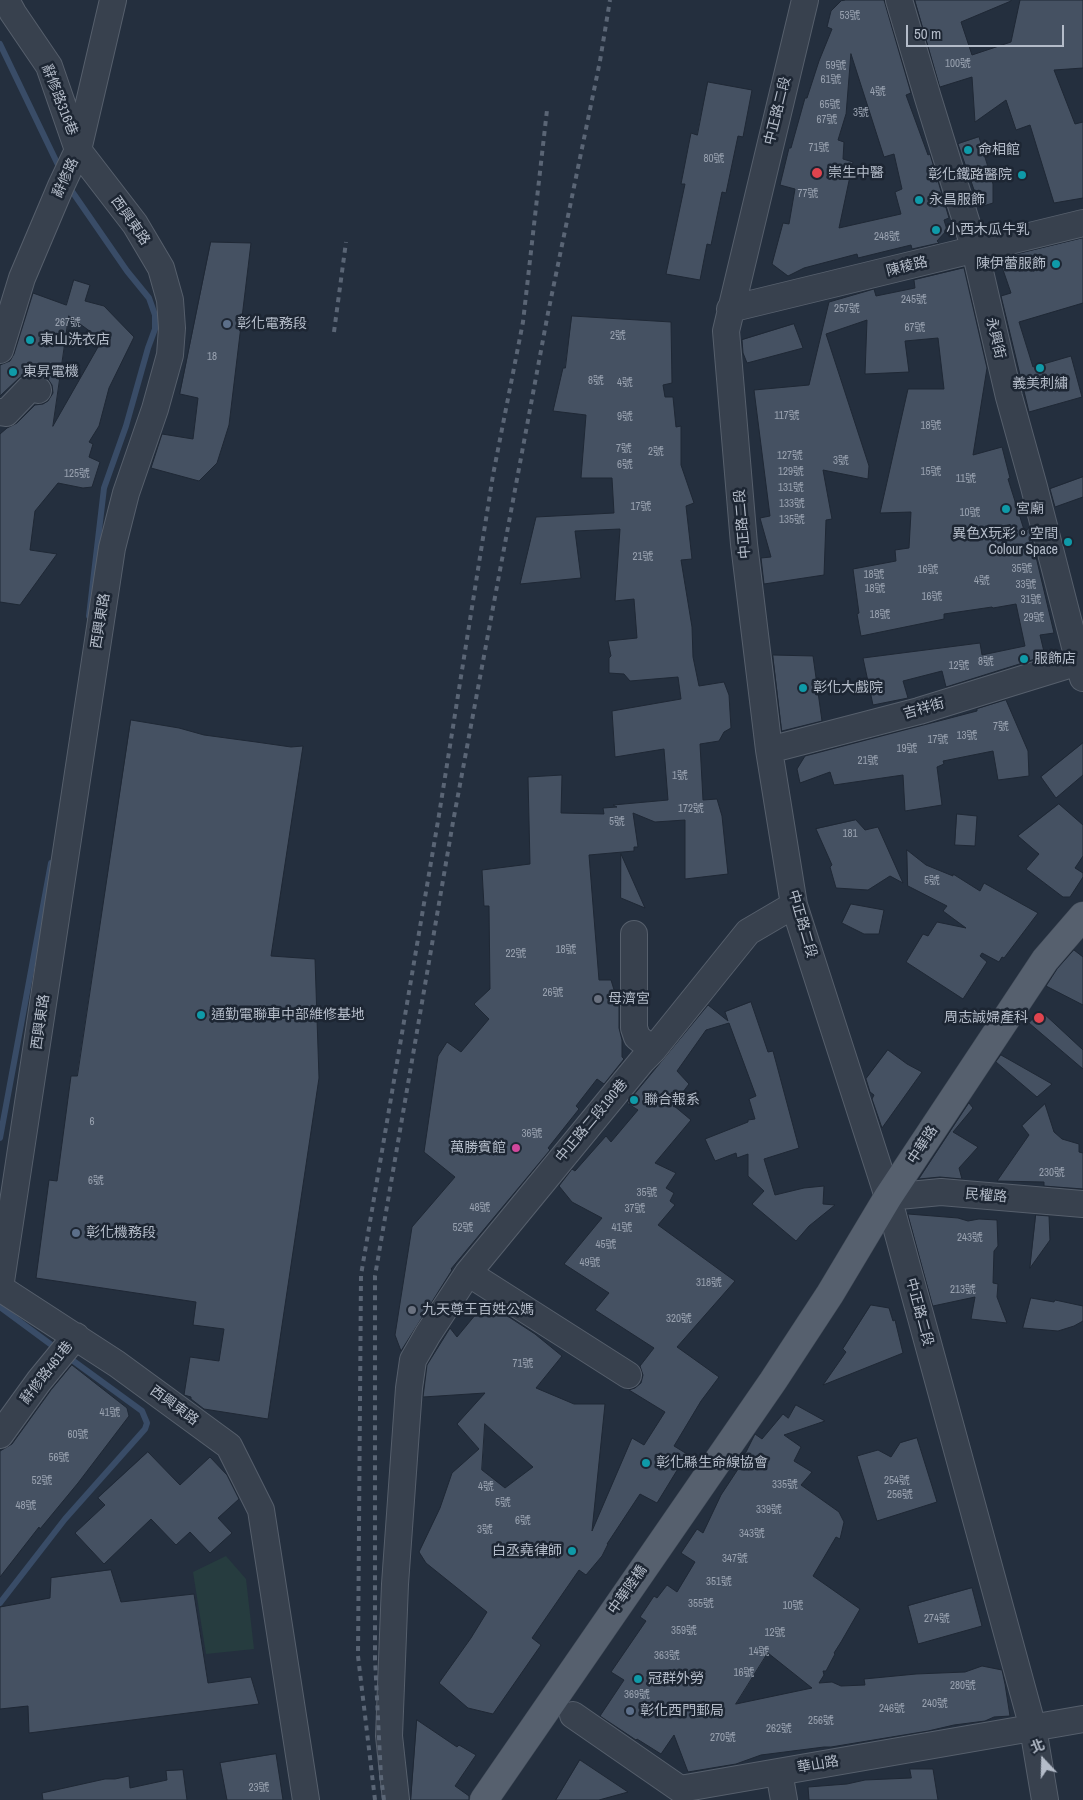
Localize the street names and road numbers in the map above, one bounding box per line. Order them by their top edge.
street label: 辭修路316巷 [38,62,80,138]
street label: 中正路二段 [761,75,795,147]
street label: 辭修路 [50,155,82,201]
street label: 西興東路 [107,193,153,249]
street label: 陳稜路 [885,254,929,280]
street label: 永興街 [982,316,1008,360]
street label: 中正路二段 [732,488,754,560]
street label: 西興東路 [88,592,114,650]
street label: 吉祥街 [901,695,947,723]
street label: 中正路二段 [784,888,820,960]
street label: 西興東路 [29,993,53,1051]
street label: 中正路二段190巷 [552,1076,632,1166]
street label: 中華路 [905,1123,941,1167]
street label: 民權路 [964,1186,1008,1206]
street label: 中正路二段 [902,1276,936,1348]
street label: 辭修路461巷 [17,1338,77,1408]
street label: 西興東路 [146,1383,202,1429]
street label: 中華陸橋 [605,1562,651,1618]
street label: 華山路 [796,1753,840,1777]

